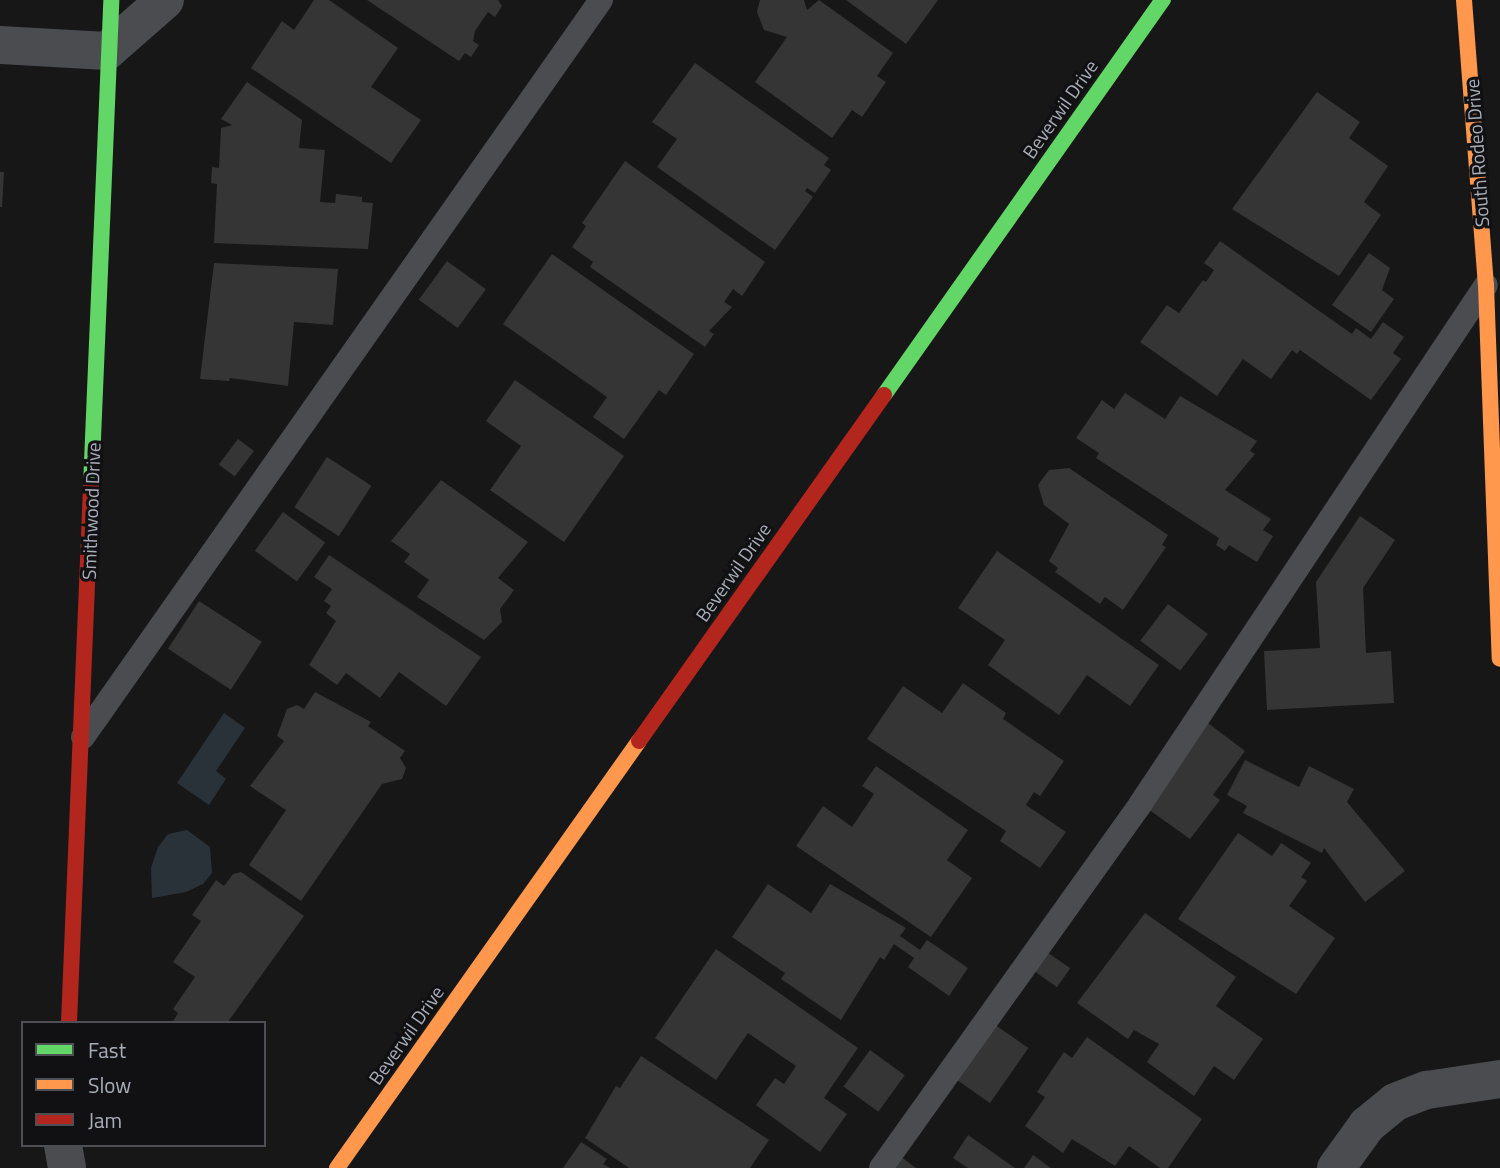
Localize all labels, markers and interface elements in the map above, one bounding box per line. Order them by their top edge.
street label: Beverwil Drive [1018,55,1102,163]
street label: South Rodeo Drive [1460,78,1494,228]
street label: Smithwood Drive [77,442,105,580]
street label: Beverwil Drive [691,518,775,626]
street label: Beverwil Drive [364,981,448,1089]
legend [21,1021,266,1147]
text: Fast [88,1034,126,1066]
text: Slow [88,1069,131,1101]
text: Jam [88,1104,122,1136]

